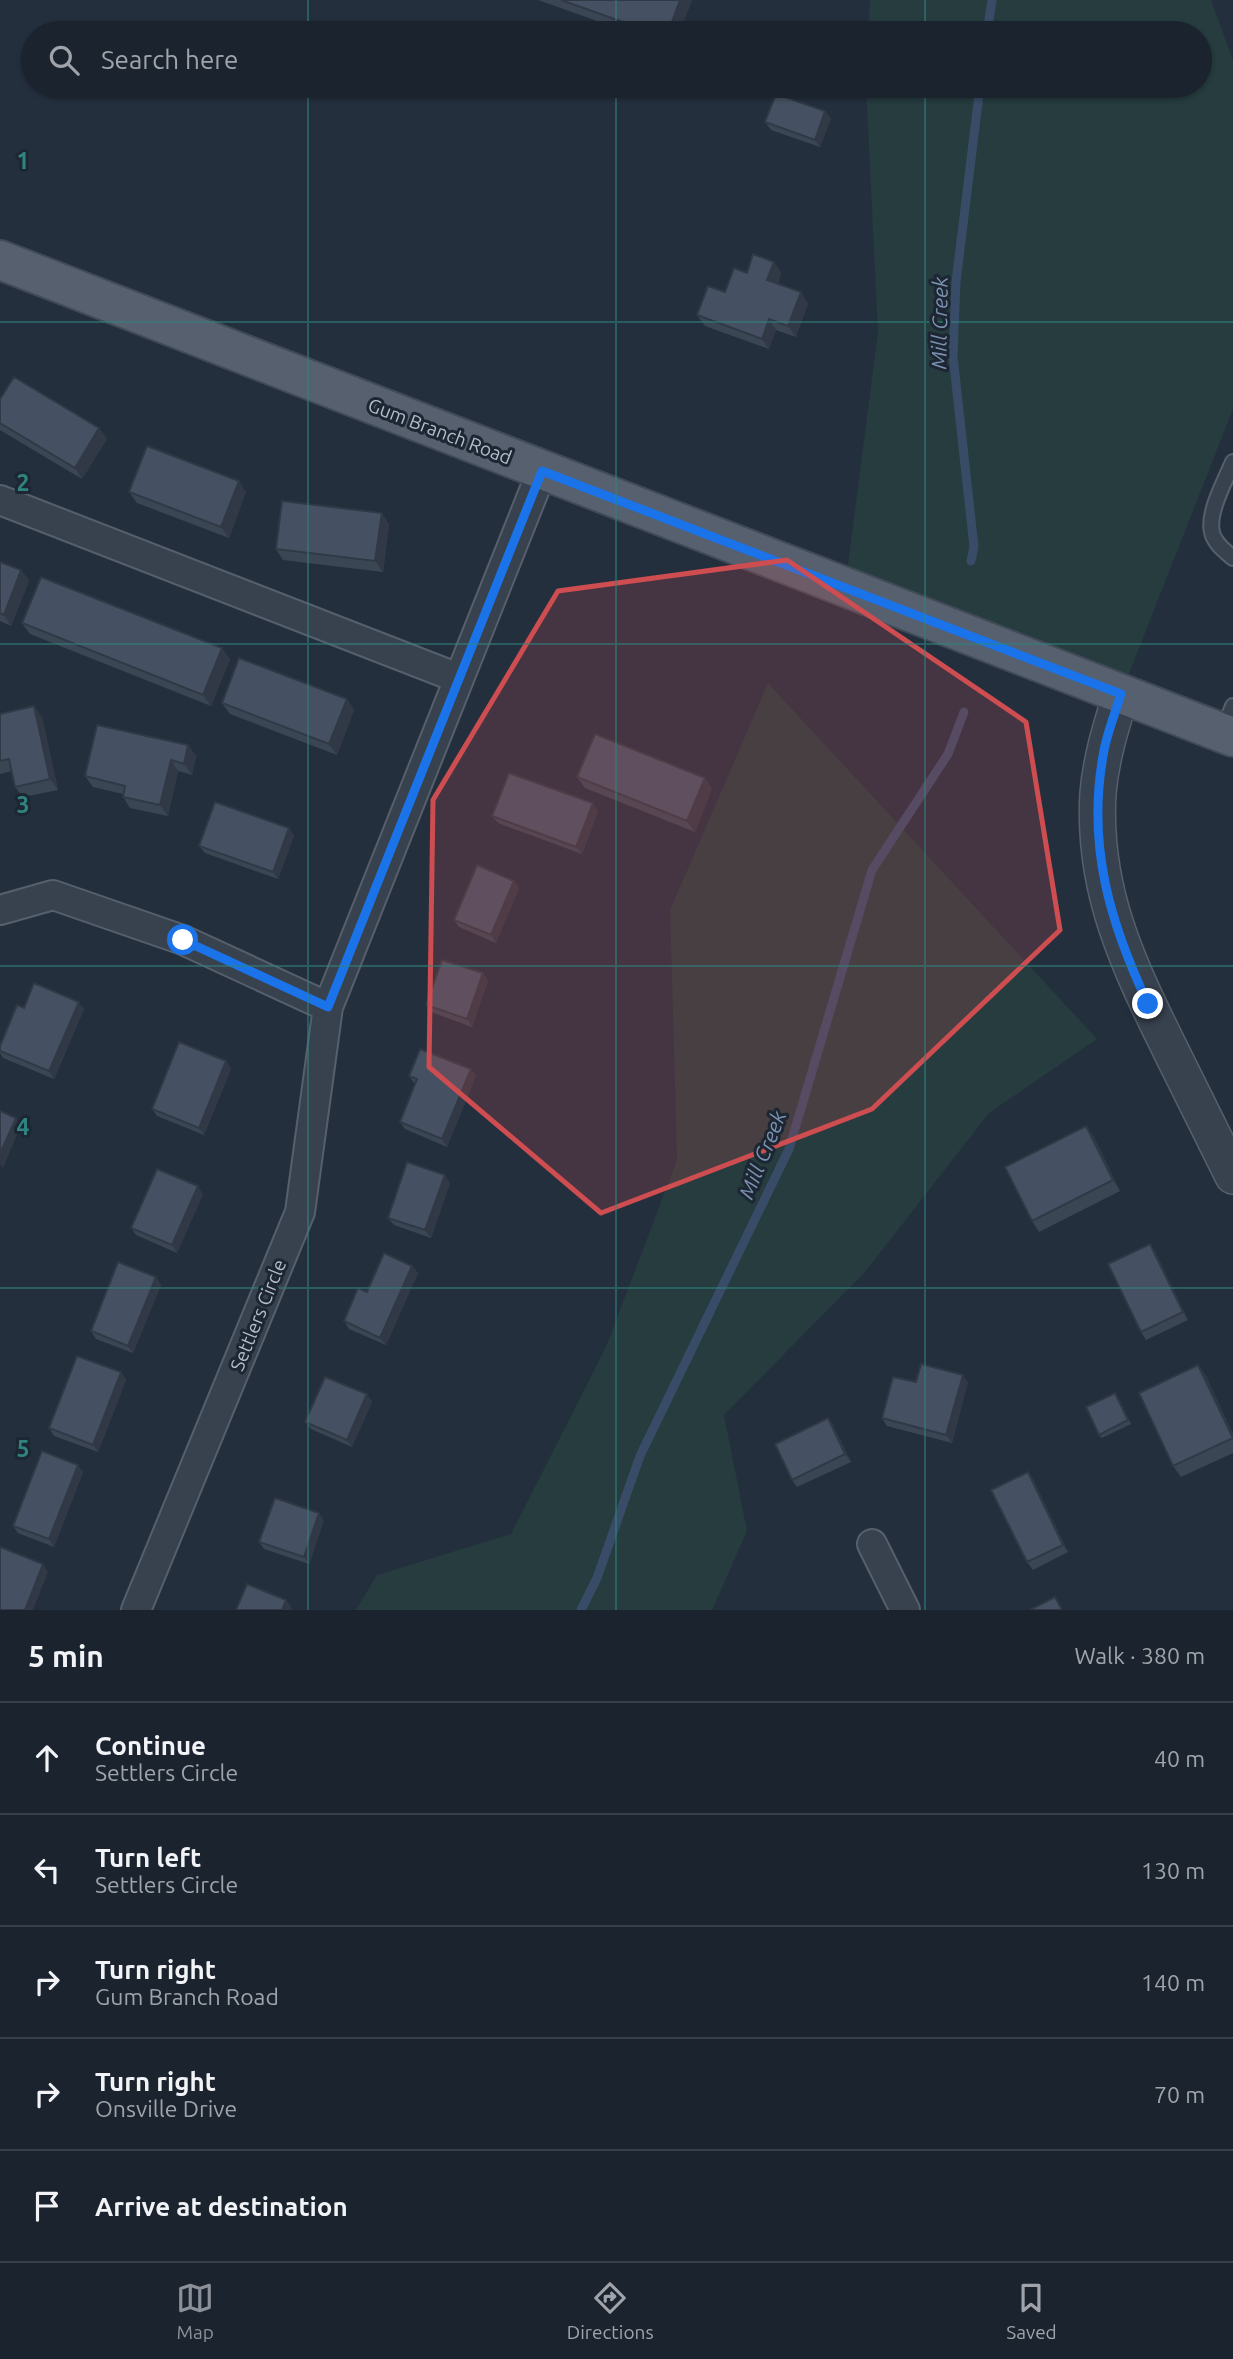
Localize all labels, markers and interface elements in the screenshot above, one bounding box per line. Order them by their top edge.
search box [21,21,1212,98]
icon: search [45,41,83,79]
text: Search here [101,45,238,74]
text: 1 [17,148,29,173]
water label: Mill Creek [926,276,952,370]
street label: Gum Branch Road [365,394,515,468]
text: 2 [17,470,29,495]
text: 3 [17,792,29,817]
route start [167,924,198,955]
route end [1132,988,1163,1019]
water label: Mill Creek [734,1107,791,1202]
text: 4 [17,1114,30,1139]
street label: Settlers Circle [226,1256,290,1374]
text: 5 [17,1436,29,1461]
text: 5 min [28,1639,104,1673]
text: Walk · 380 m [1074,1643,1205,1668]
text: Continue [95,1731,206,1760]
icon: ahead [28,1739,66,1777]
text: 40 m [1154,1746,1205,1771]
text: Settlers Circle [95,1760,238,1785]
text: Turn left [95,1843,201,1872]
icon: left [28,1851,66,1889]
text: 130 m [1141,1858,1205,1883]
text: Settlers Circle [95,1872,238,1897]
text: Turn right [95,1955,216,1984]
icon: right [28,1963,66,2001]
text: 140 m [1141,1970,1205,1995]
text: Gum Branch Road [95,1984,279,2009]
text: Turn right [95,2067,216,2096]
icon: right [28,2075,66,2113]
text: 70 m [1154,2082,1205,2107]
text: Onsville Drive [95,2096,237,2121]
icon: arrive [28,2187,66,2225]
text: Arrive at destination [95,2192,348,2221]
tab: Map [176,2279,214,2343]
tab: Directions [567,2279,654,2343]
tab: Saved [1006,2279,1057,2343]

